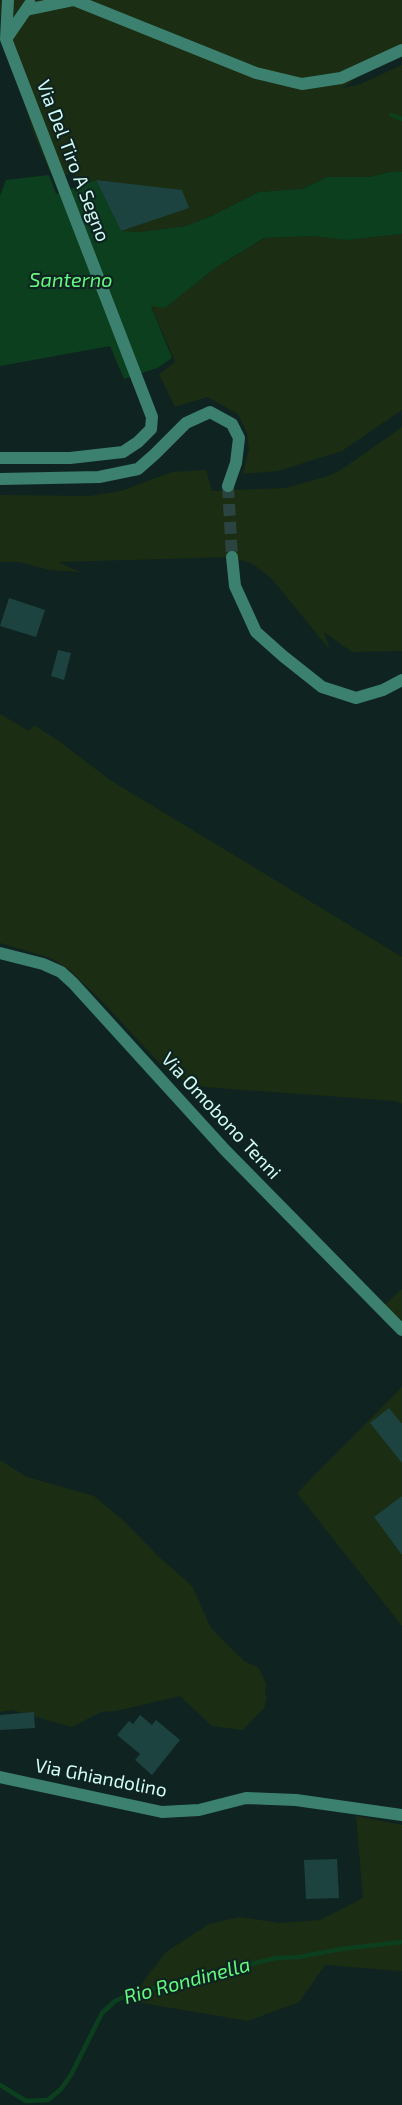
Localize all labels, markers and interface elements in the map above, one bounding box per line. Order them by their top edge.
street label: Via Del Tiro A Segno [32,77,114,245]
water label: Santerno [29,268,113,292]
street label: Via Omobono Tenni [157,1048,285,1184]
street label: Via Ghiandolino [33,1754,169,1802]
water label: Rio Rondinella [121,1953,253,2009]

